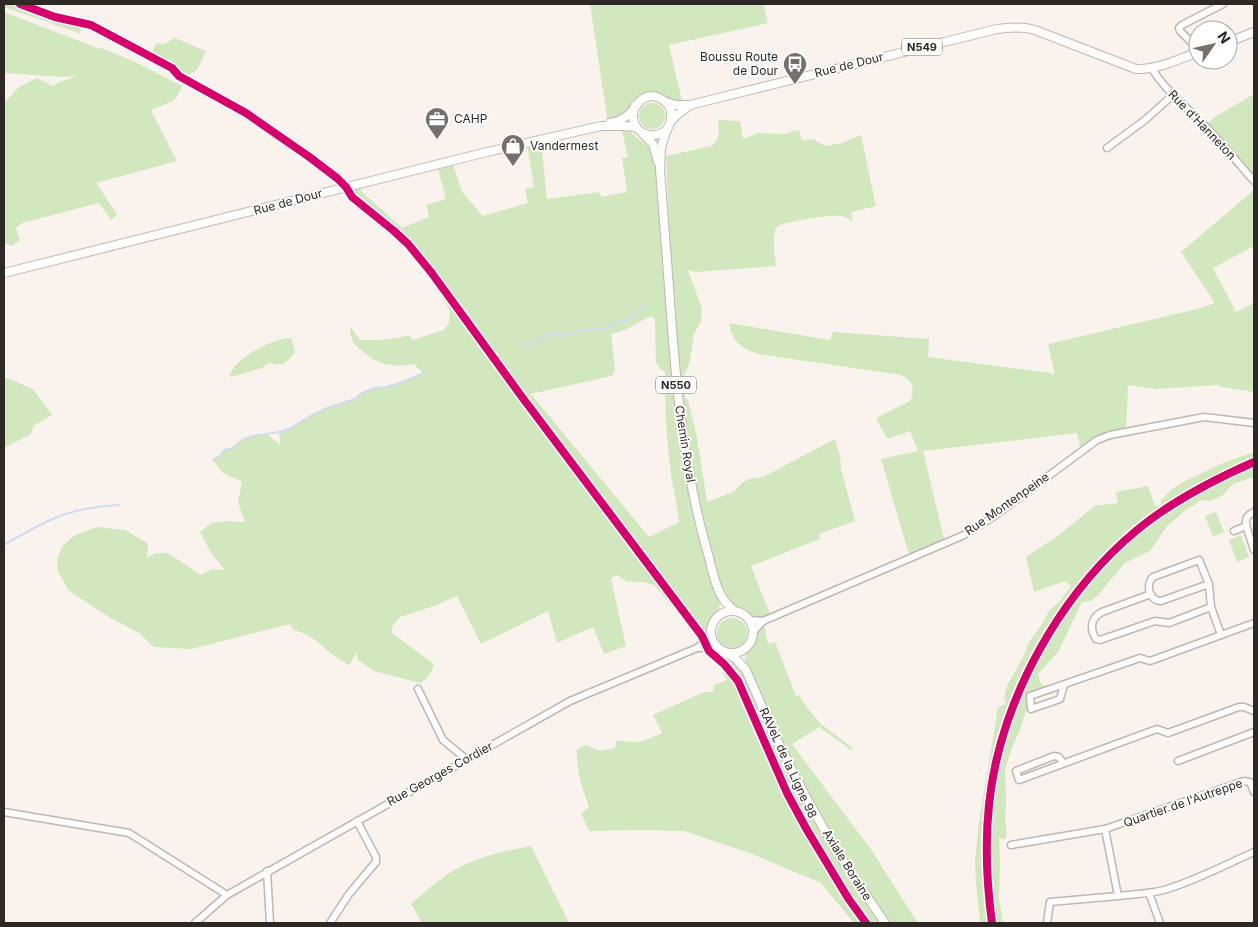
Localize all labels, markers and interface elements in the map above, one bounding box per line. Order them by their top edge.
north arrow [1188,20,1238,70]
text: N [1214,28,1234,47]
road number: N549 [902,38,942,56]
place label: Boussu Route de Dour [700,49,778,78]
street label: Rue de Dour [813,49,885,80]
bus stop icon: Boussu Route de Dour [782,51,808,85]
street label: Rue d'Hanneton [1165,87,1239,163]
office icon: CAHP [424,106,450,140]
place label: CAHP [454,111,488,126]
shop icon: Vandermest [500,133,526,167]
place label: Vandermest [530,138,598,153]
street label: Rue de Dour [252,185,324,218]
road number: N550 [656,376,696,394]
street label: Chemin Royal [672,404,699,483]
street label: Rue Montenpeine [962,469,1052,538]
street label: RAVeL de la Ligne 98 [756,705,821,820]
street label: Rue Georges Cordier [384,738,496,809]
street label: Quartier de l'Autreppe [1121,775,1244,830]
street label: Axiale Boraine [820,826,875,903]

